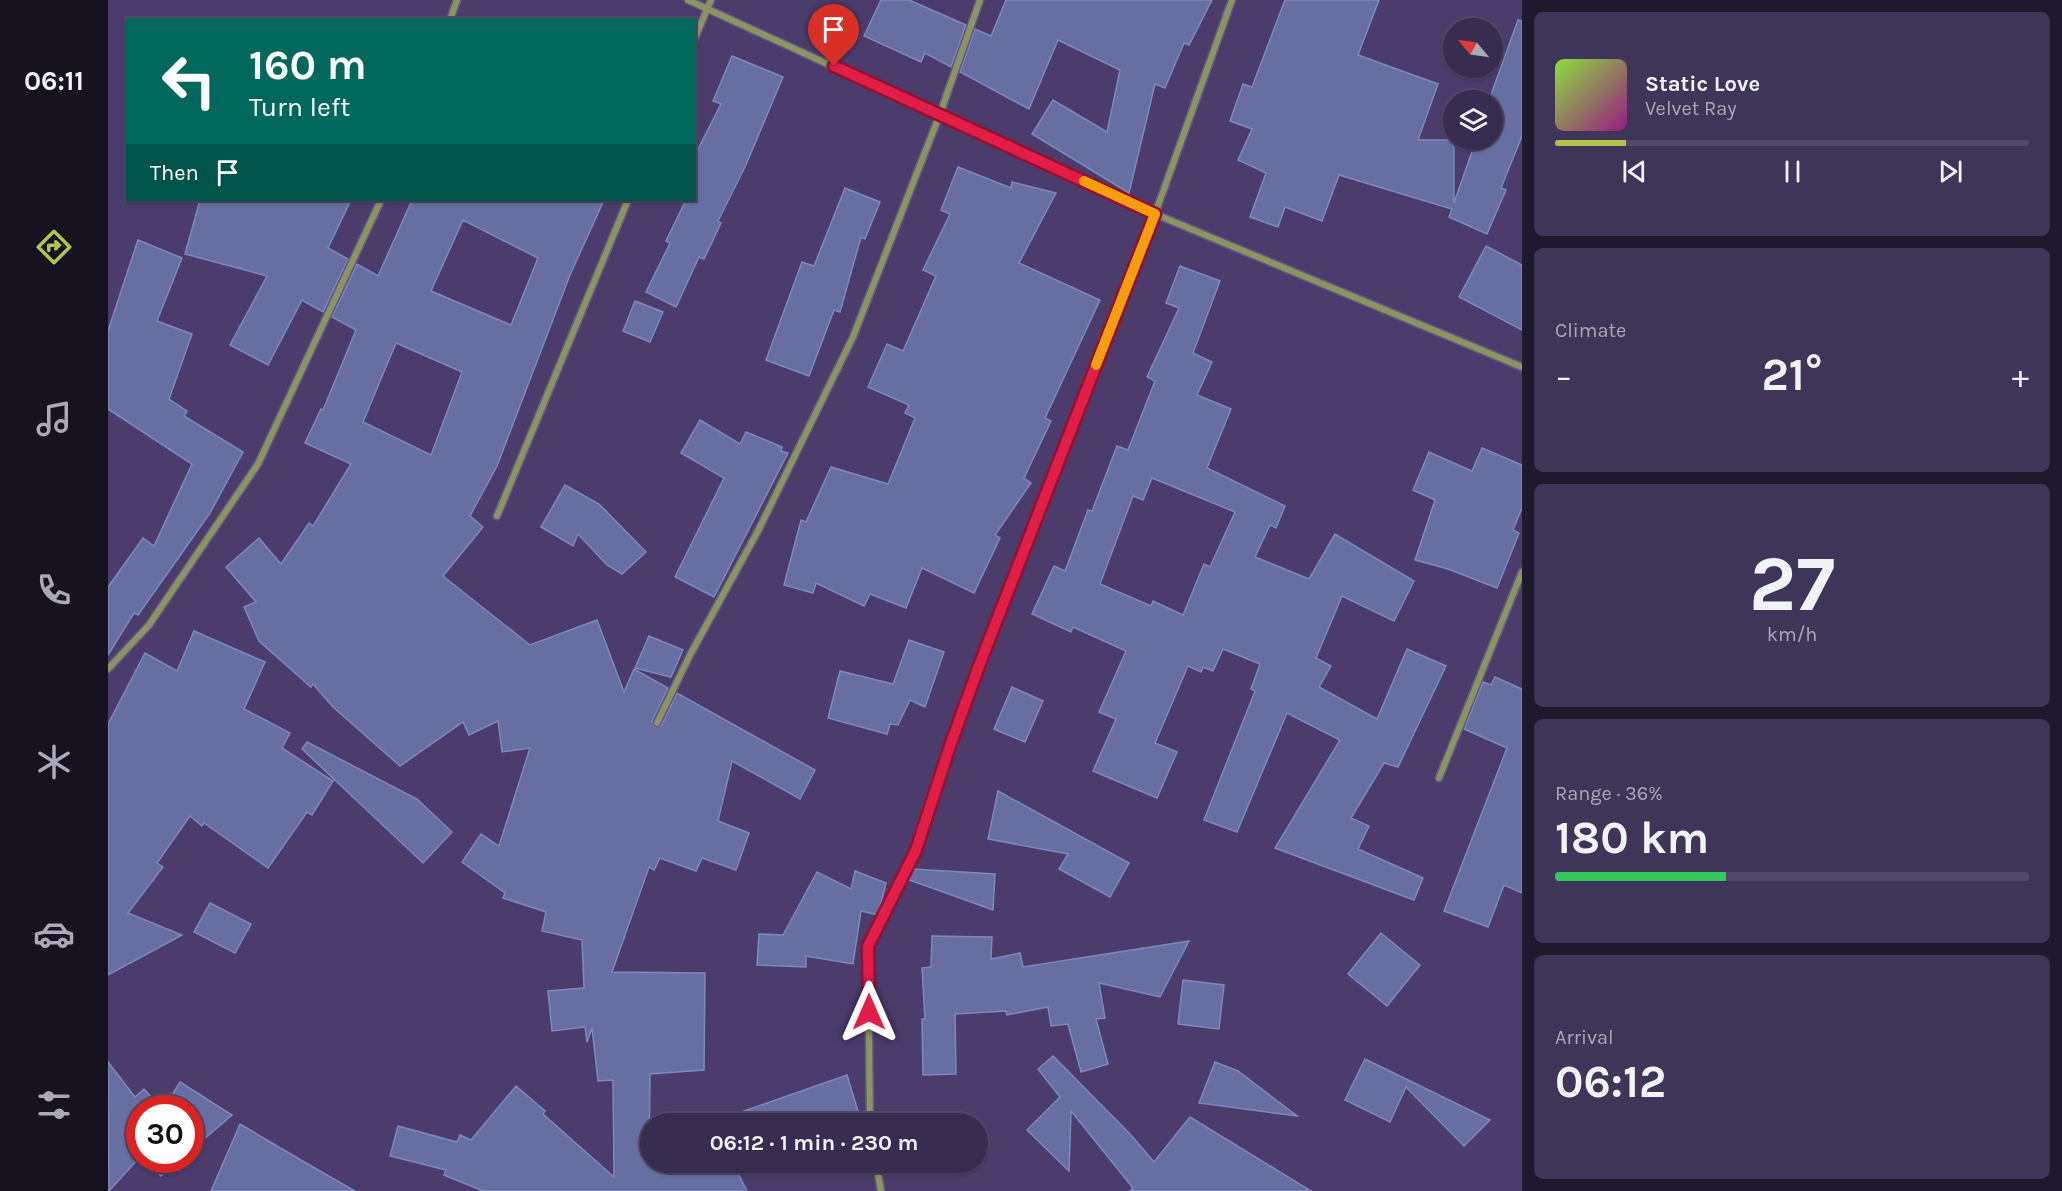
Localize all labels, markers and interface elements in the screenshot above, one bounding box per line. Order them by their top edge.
pin [808,4,859,66]
icon: arrive [817,13,850,46]
north arrow [1443,18,1503,78]
map controls [1443,18,1503,150]
text: 160 m [249,40,367,90]
icon: left [150,42,228,120]
text: 06:11 [24,65,84,97]
text: Static Love [1645,71,1760,97]
button: layers [1443,90,1503,150]
text: Turn left [249,91,350,123]
text: Velvet Ray [1645,97,1737,120]
icon: previous [1618,155,1651,188]
icon: pause [1776,155,1809,188]
icon: next [1934,155,1967,188]
icon: arrive [211,156,244,189]
text: Then [150,160,199,186]
icon: directions [33,226,75,268]
text: Climate [1555,319,1626,342]
text: 21° [1762,349,1822,401]
text: − [1555,357,1572,395]
text: + [2012,357,2029,395]
icon: music [33,398,75,440]
text: 27 [1749,538,1835,630]
icon: phone [33,569,75,611]
text: km/h [1767,623,1817,646]
icon: climate [33,741,75,783]
text: Range · 36% [1555,782,1663,805]
text: 180 km [1555,812,1709,864]
icon: car [33,913,75,955]
position arrow [837,980,901,1044]
text: Arrival [1555,1026,1614,1049]
text: 06:12 [1555,1056,1666,1108]
icon: filters [33,1084,75,1126]
speed limit sign: 30 [126,1095,204,1173]
text: 06:12 · 1 min · 230 m [710,1130,918,1156]

